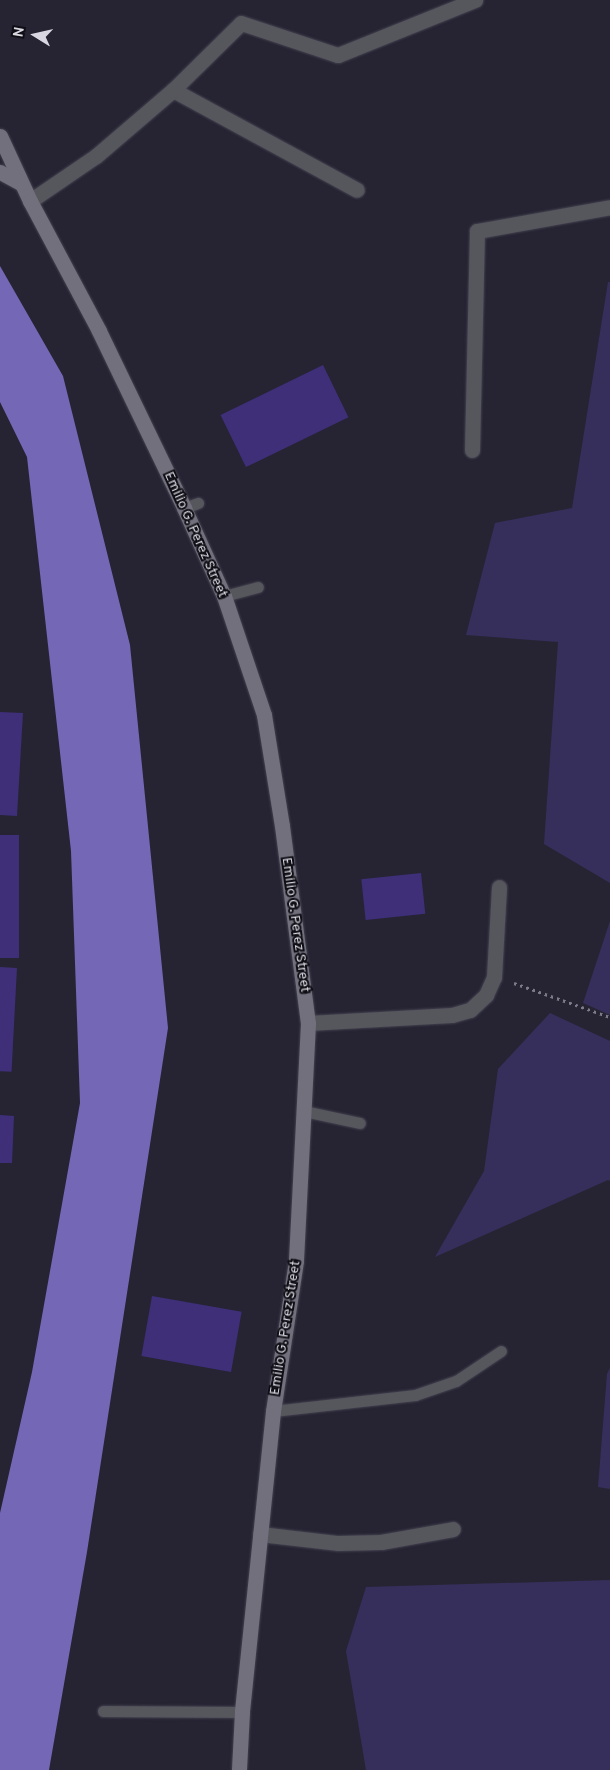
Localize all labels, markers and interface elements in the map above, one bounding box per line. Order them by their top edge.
north arrow [10,10,60,60]
text: N [10,26,29,39]
street label: Emilio G. Perez Street [160,469,230,601]
street label: Emilio G. Perez Street [277,856,313,994]
street label: Emilio G. Perez Street [267,1259,305,1397]

